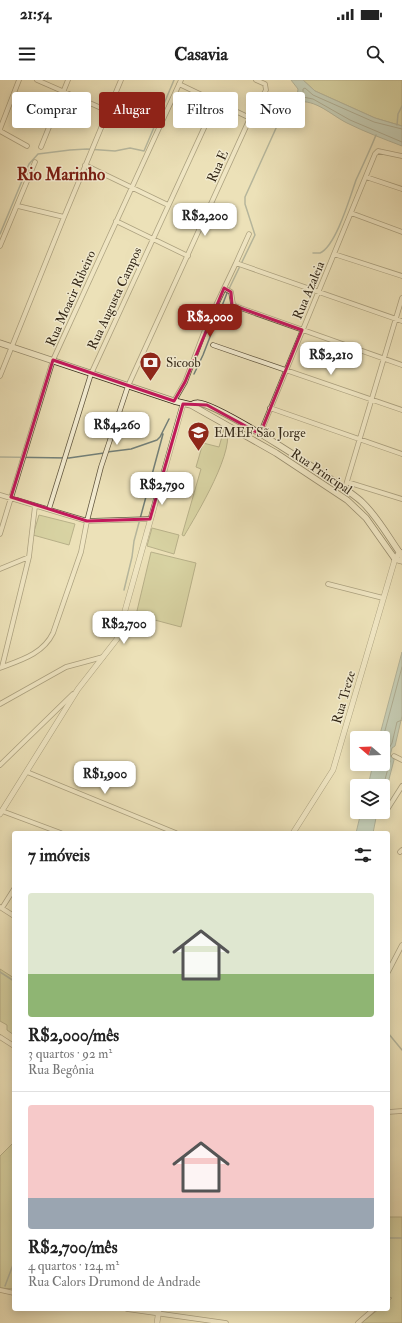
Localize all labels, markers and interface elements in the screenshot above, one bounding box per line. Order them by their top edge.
text: 21:54 [20,5,51,24]
icon: menu [16,43,38,65]
text: Casavia [174,43,228,66]
icon: search [364,43,386,65]
chip: Comprar [12,92,91,128]
chip: Alugar [99,92,165,128]
chip: Filtros [173,92,238,128]
chip: Novo [246,92,305,128]
street label: Rua E [204,148,232,185]
district label: Rio Marinho [17,164,105,185]
pin: R$2,200 [168,203,242,237]
text: R$2,200 [182,208,228,224]
street label: Rua Augusta Campos [84,244,147,353]
street label: Rua Moacir Ribeiro [43,248,99,349]
street label: Rua Azaleia [290,258,329,322]
pin: R$2,000 [173,304,247,338]
text: R$2,000 [187,309,233,325]
pin: R$2,210 [294,342,368,376]
text: R$2,210 [309,347,353,363]
bank icon: Sicoob [137,349,163,382]
place label: Sicoob [166,355,201,371]
pin: R$4,260 [80,412,154,446]
text: R$4,260 [94,417,140,433]
school or university icon: EMEF São Jorge [186,419,212,452]
place label: EMEF São Jorge [214,425,306,441]
street label: Rua Principal [287,446,356,499]
pin: R$2,790 [125,472,199,506]
text: R$2,790 [139,477,185,493]
pin: R$2,700 [87,611,161,645]
text: R$2,700 [101,616,147,632]
street label: Rua Treze [329,668,359,726]
north arrow [350,731,390,771]
map controls [350,731,390,819]
pin: R$1,900 [68,761,142,795]
text: R$1,900 [83,766,127,782]
button: layers [350,779,390,819]
icon: filters [352,844,374,866]
text: 7 imóveis [28,845,90,866]
icon: home [165,919,237,991]
text: R$2,000/mês [28,1025,119,1046]
text: 3 quartos · 92 m² [28,1046,112,1062]
text: Rua Begônia [28,1062,94,1078]
icon: home [165,1131,237,1203]
text: R$2,700/mês [28,1237,117,1258]
text: 4 quartos · 124 m² [28,1258,119,1274]
text: Rua Calors Drumond de Andrade [28,1274,201,1290]

